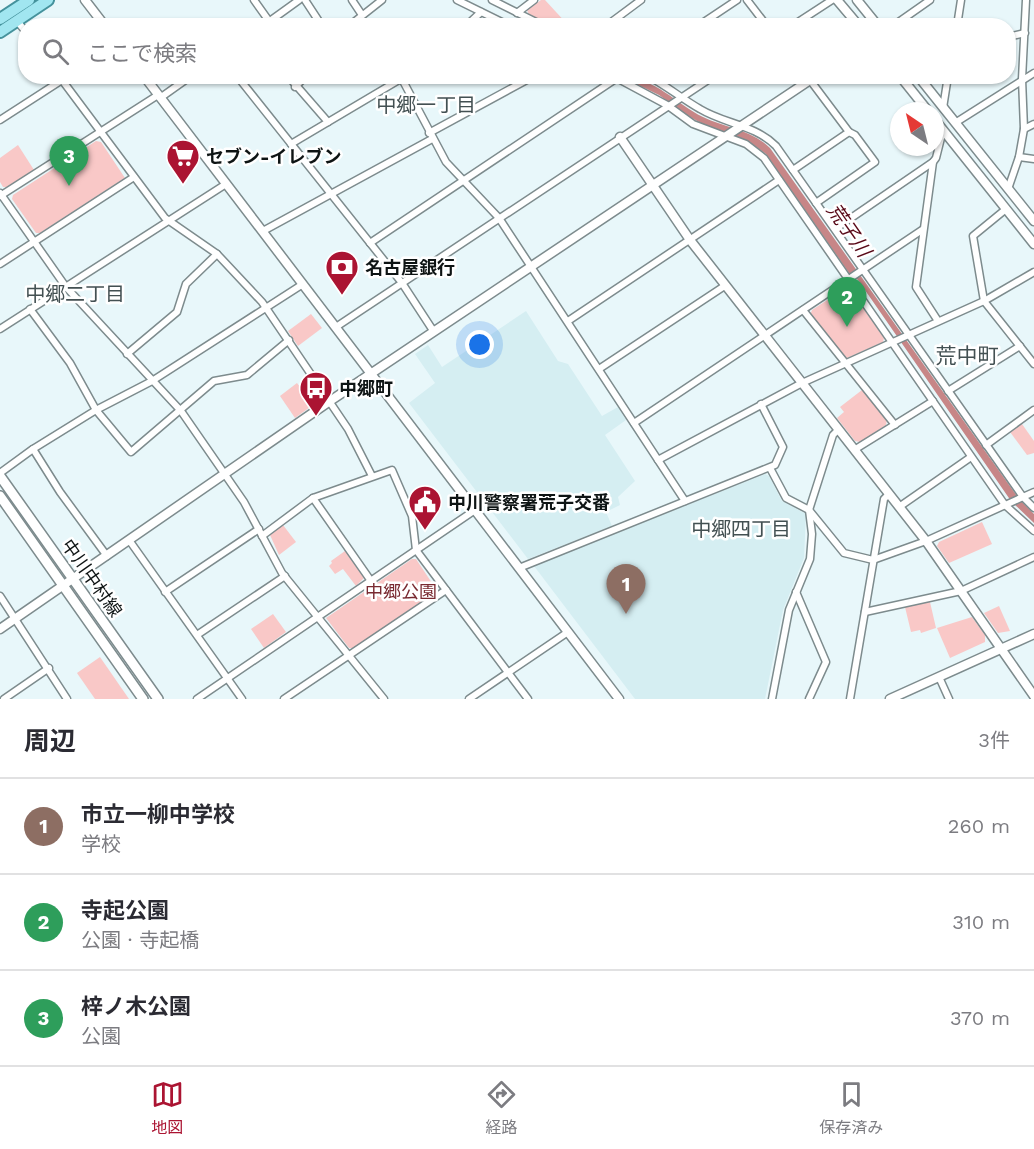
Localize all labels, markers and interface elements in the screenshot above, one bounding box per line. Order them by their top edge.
search box [18,18,1016,84]
icon: search [39,35,72,68]
text: ここで検索 [87,41,197,66]
district label: 中郷一丁目 [376,93,476,117]
north arrow [890,102,944,156]
pin: 3 [50,136,88,186]
supermarket icon: セブン-イレブン [165,138,201,185]
place label: セブン-イレブン [206,146,342,167]
water label: 荒子川 [822,199,877,263]
bank icon: 名古屋銀行 [324,249,360,296]
place label: 名古屋銀行 [365,257,455,278]
pin: 2 [828,278,866,327]
district label: 中郷二丁目 [25,282,125,306]
your location [465,330,494,359]
district label: 荒中町 [936,343,999,368]
bus stop icon: 中郷町 [298,370,334,417]
place label: 中郷町 [339,378,393,399]
public building icon: 中川警察署荒子交番 [407,484,443,531]
place label: 中川警察署荒子交番 [448,492,610,513]
district label: 中郷四丁目 [691,517,791,541]
street label: 中川中村線 [58,535,126,621]
pin: 1 [606,564,646,614]
park label: 中郷公園 [365,581,437,602]
text: 周辺 [24,726,76,756]
text: 3件 [978,728,1010,752]
text: 市立一柳中学校 [81,802,235,827]
text: 1 [39,814,48,838]
text: 260 m [948,814,1010,838]
text: 学校 [81,832,121,856]
text: 寺起公園 [81,898,169,923]
text: 2 [38,910,49,934]
text: 310 m [952,910,1010,934]
text: 公園 · 寺起橋 [81,928,199,952]
text: 梓ノ木公園 [81,994,191,1019]
text: 3 [38,1006,49,1030]
text: 370 m [950,1006,1010,1030]
text: 公園 [81,1024,121,1048]
tab: 地図 [151,1078,184,1138]
tab: 経路 [485,1078,518,1138]
tab: 保存済み [819,1078,883,1138]

